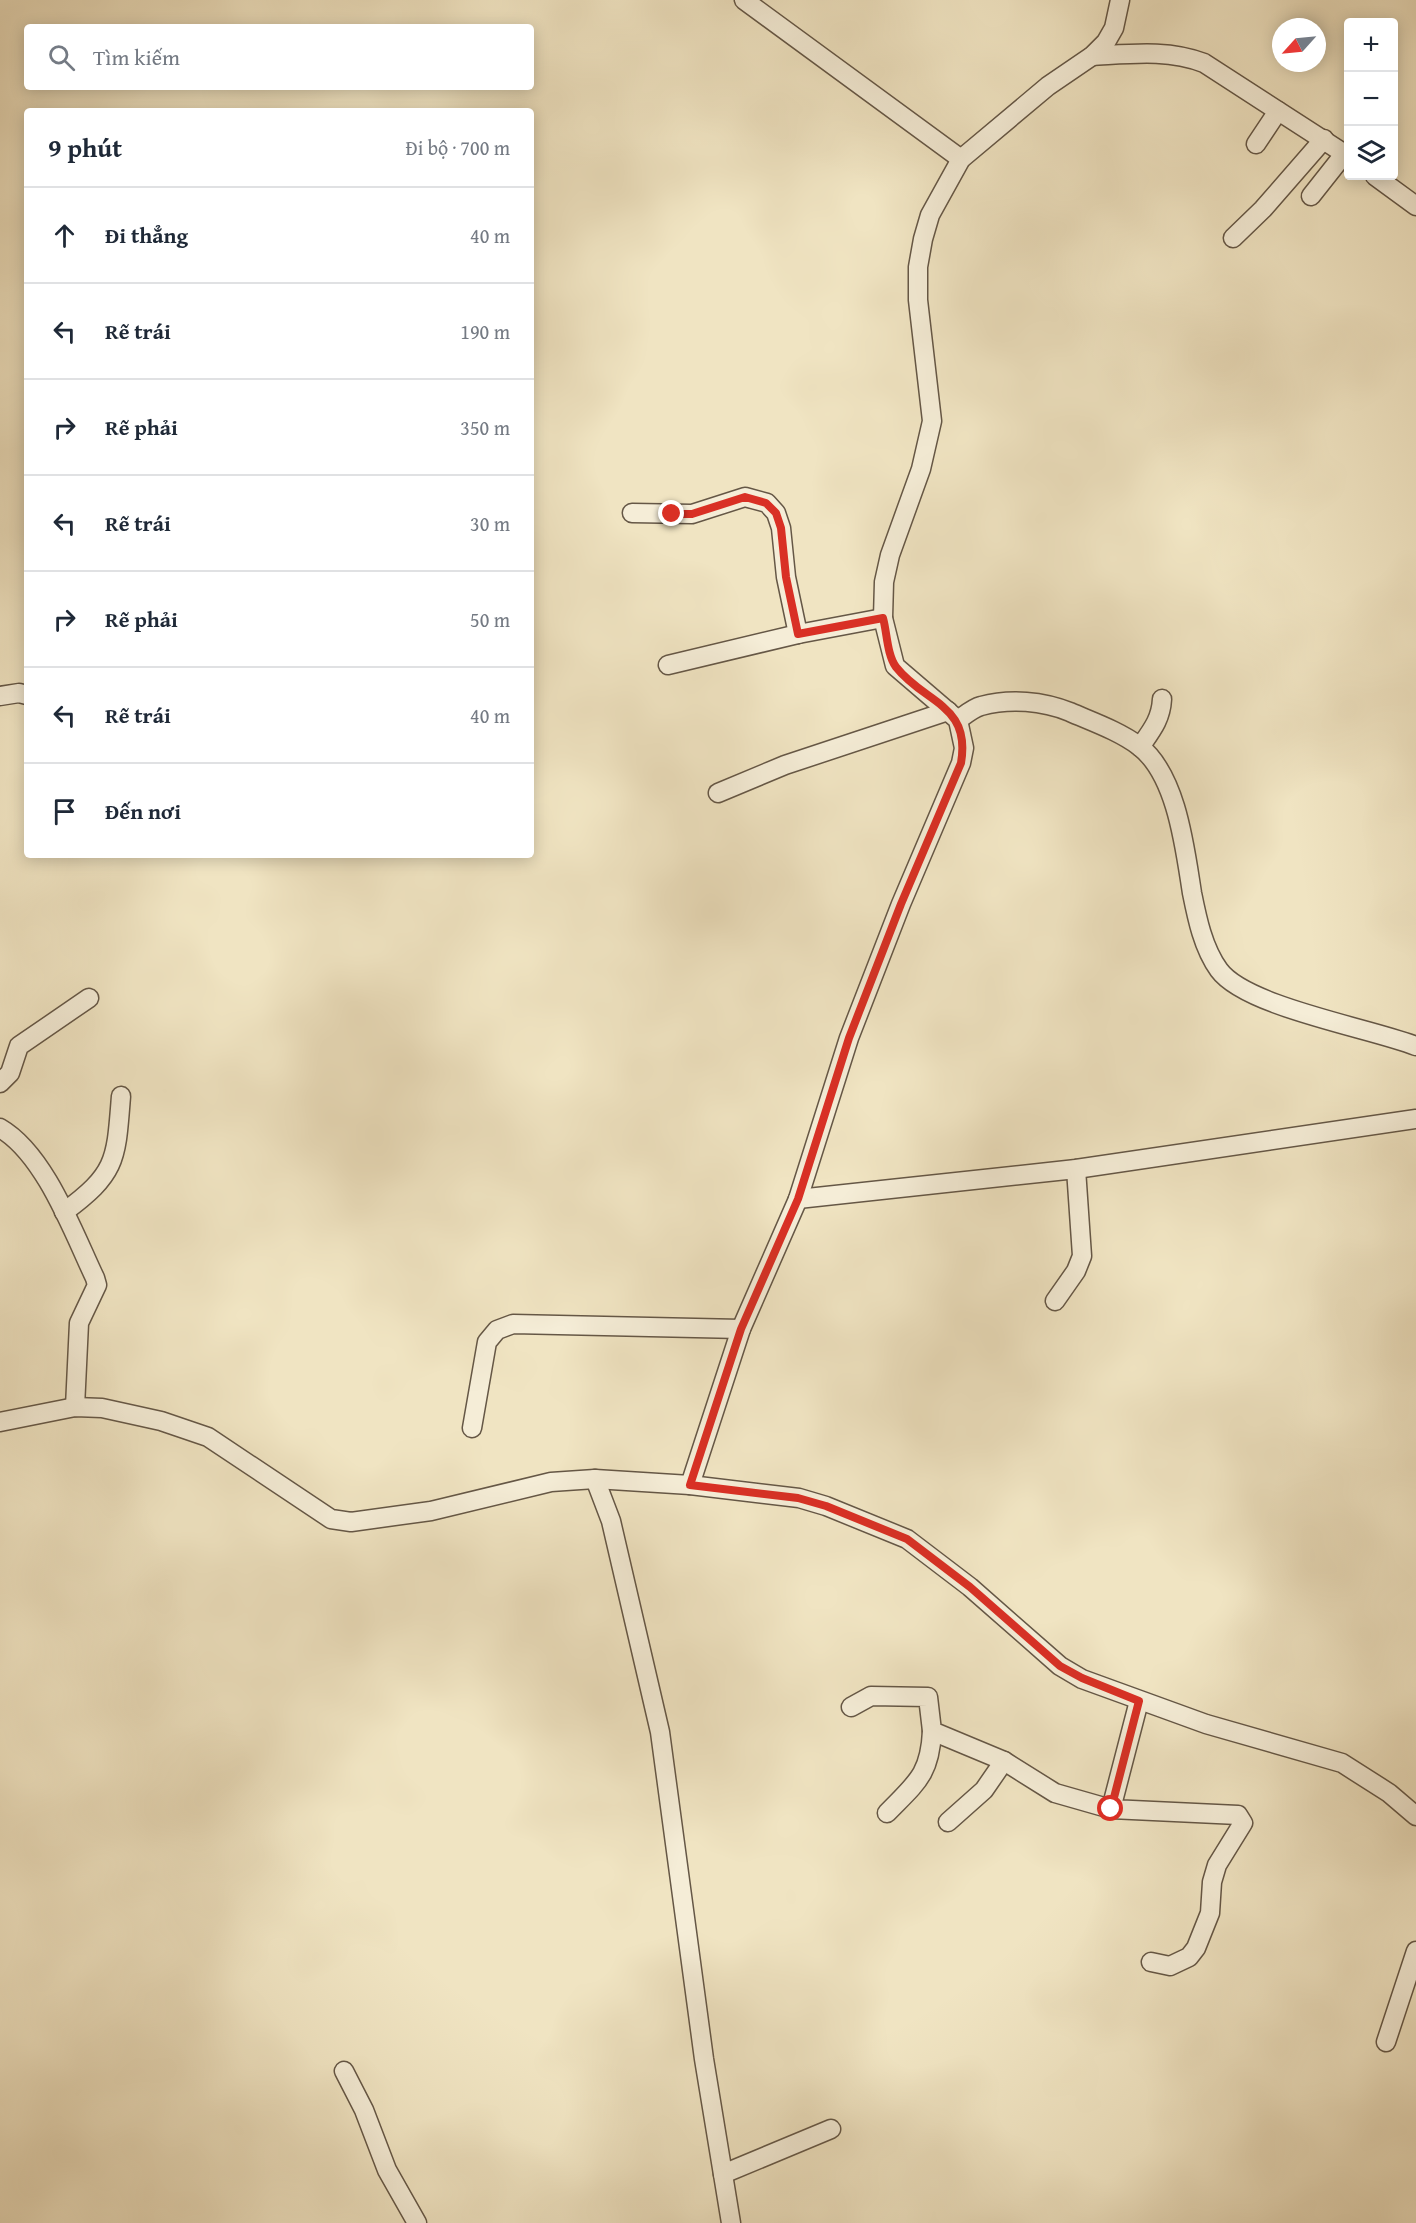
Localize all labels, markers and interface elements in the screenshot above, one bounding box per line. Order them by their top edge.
north arrow [1272,18,1326,72]
map controls [1344,18,1398,180]
button: + [1344,18,1398,72]
search box [24,24,534,90]
icon: search [45,41,78,74]
text: Tìm kiếm [93,41,180,73]
button: − [1344,72,1398,126]
button: layers [1344,126,1398,180]
text: 9 phút [48,128,122,167]
text: Đi bộ · 700 m [406,133,510,162]
icon: ahead [48,219,81,252]
text: Đi thẳng [105,219,188,251]
text: 40 m [470,221,510,250]
icon: left [48,315,81,348]
text: Rẽ trái [105,315,171,347]
text: 190 m [460,317,510,346]
icon: right [48,411,81,444]
text: Rẽ phải [105,411,178,443]
text: 350 m [460,413,510,442]
route end [658,500,684,526]
icon: left [48,507,81,540]
text: Rẽ trái [105,507,171,539]
text: 30 m [470,509,510,538]
icon: right [48,603,81,636]
text: Rẽ phải [105,603,178,635]
text: 50 m [470,605,510,634]
icon: left [48,699,81,732]
text: Rẽ trái [105,699,171,731]
text: 40 m [470,701,510,730]
icon: arrive [48,795,81,828]
text: Đến nơi [105,795,181,827]
route start [1097,1795,1123,1821]

